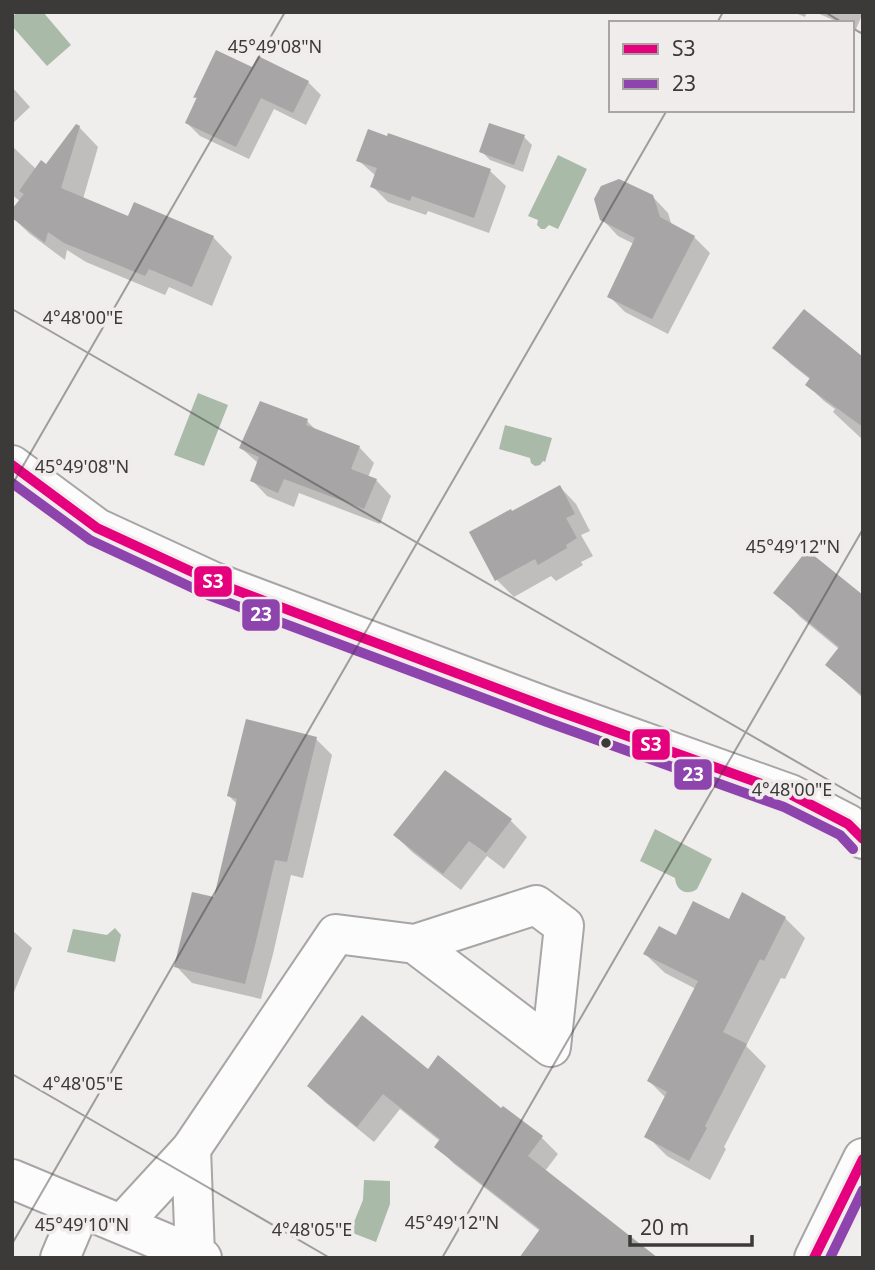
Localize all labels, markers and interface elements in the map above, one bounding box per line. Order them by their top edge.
legend [609,21,854,112]
text: 45°49'08"N [228,34,322,58]
text: S3 [672,34,696,62]
text: 23 [672,69,696,97]
text: 4°48'00"E [43,305,123,329]
text: 45°49'08"N [35,454,129,478]
text: 45°49'12"N [746,534,840,558]
line badge: S3 [193,565,233,598]
text: S3 [202,568,224,594]
line badge: 23 [241,598,281,632]
text: 23 [250,601,272,627]
line badge: S3 [631,728,671,761]
text: S3 [640,731,662,757]
unlabelled marker [599,736,613,750]
line badge: 23 [673,758,713,791]
text: 23 [682,761,704,787]
text: 4°48'00"E [752,777,832,801]
text: 4°48'05"E [43,1071,123,1095]
scale bar [630,1204,752,1248]
text: 45°49'12"N [405,1210,499,1234]
text: 45°49'10"N [35,1212,129,1236]
text: 20 m [640,1213,689,1241]
text: 4°48'05"E [272,1217,352,1241]

